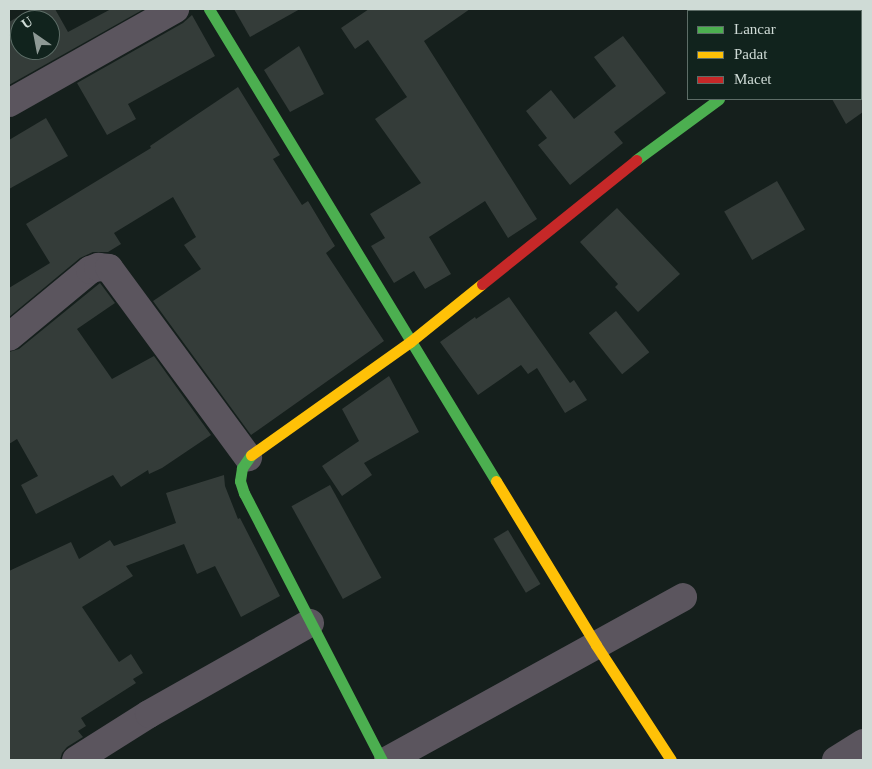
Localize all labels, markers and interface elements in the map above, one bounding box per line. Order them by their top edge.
north arrow [10,10,60,60]
legend [687,10,862,100]
text: U [19,14,35,32]
text: Lancar [734,21,776,37]
text: Padat [734,46,767,62]
text: Macet [734,71,771,87]

